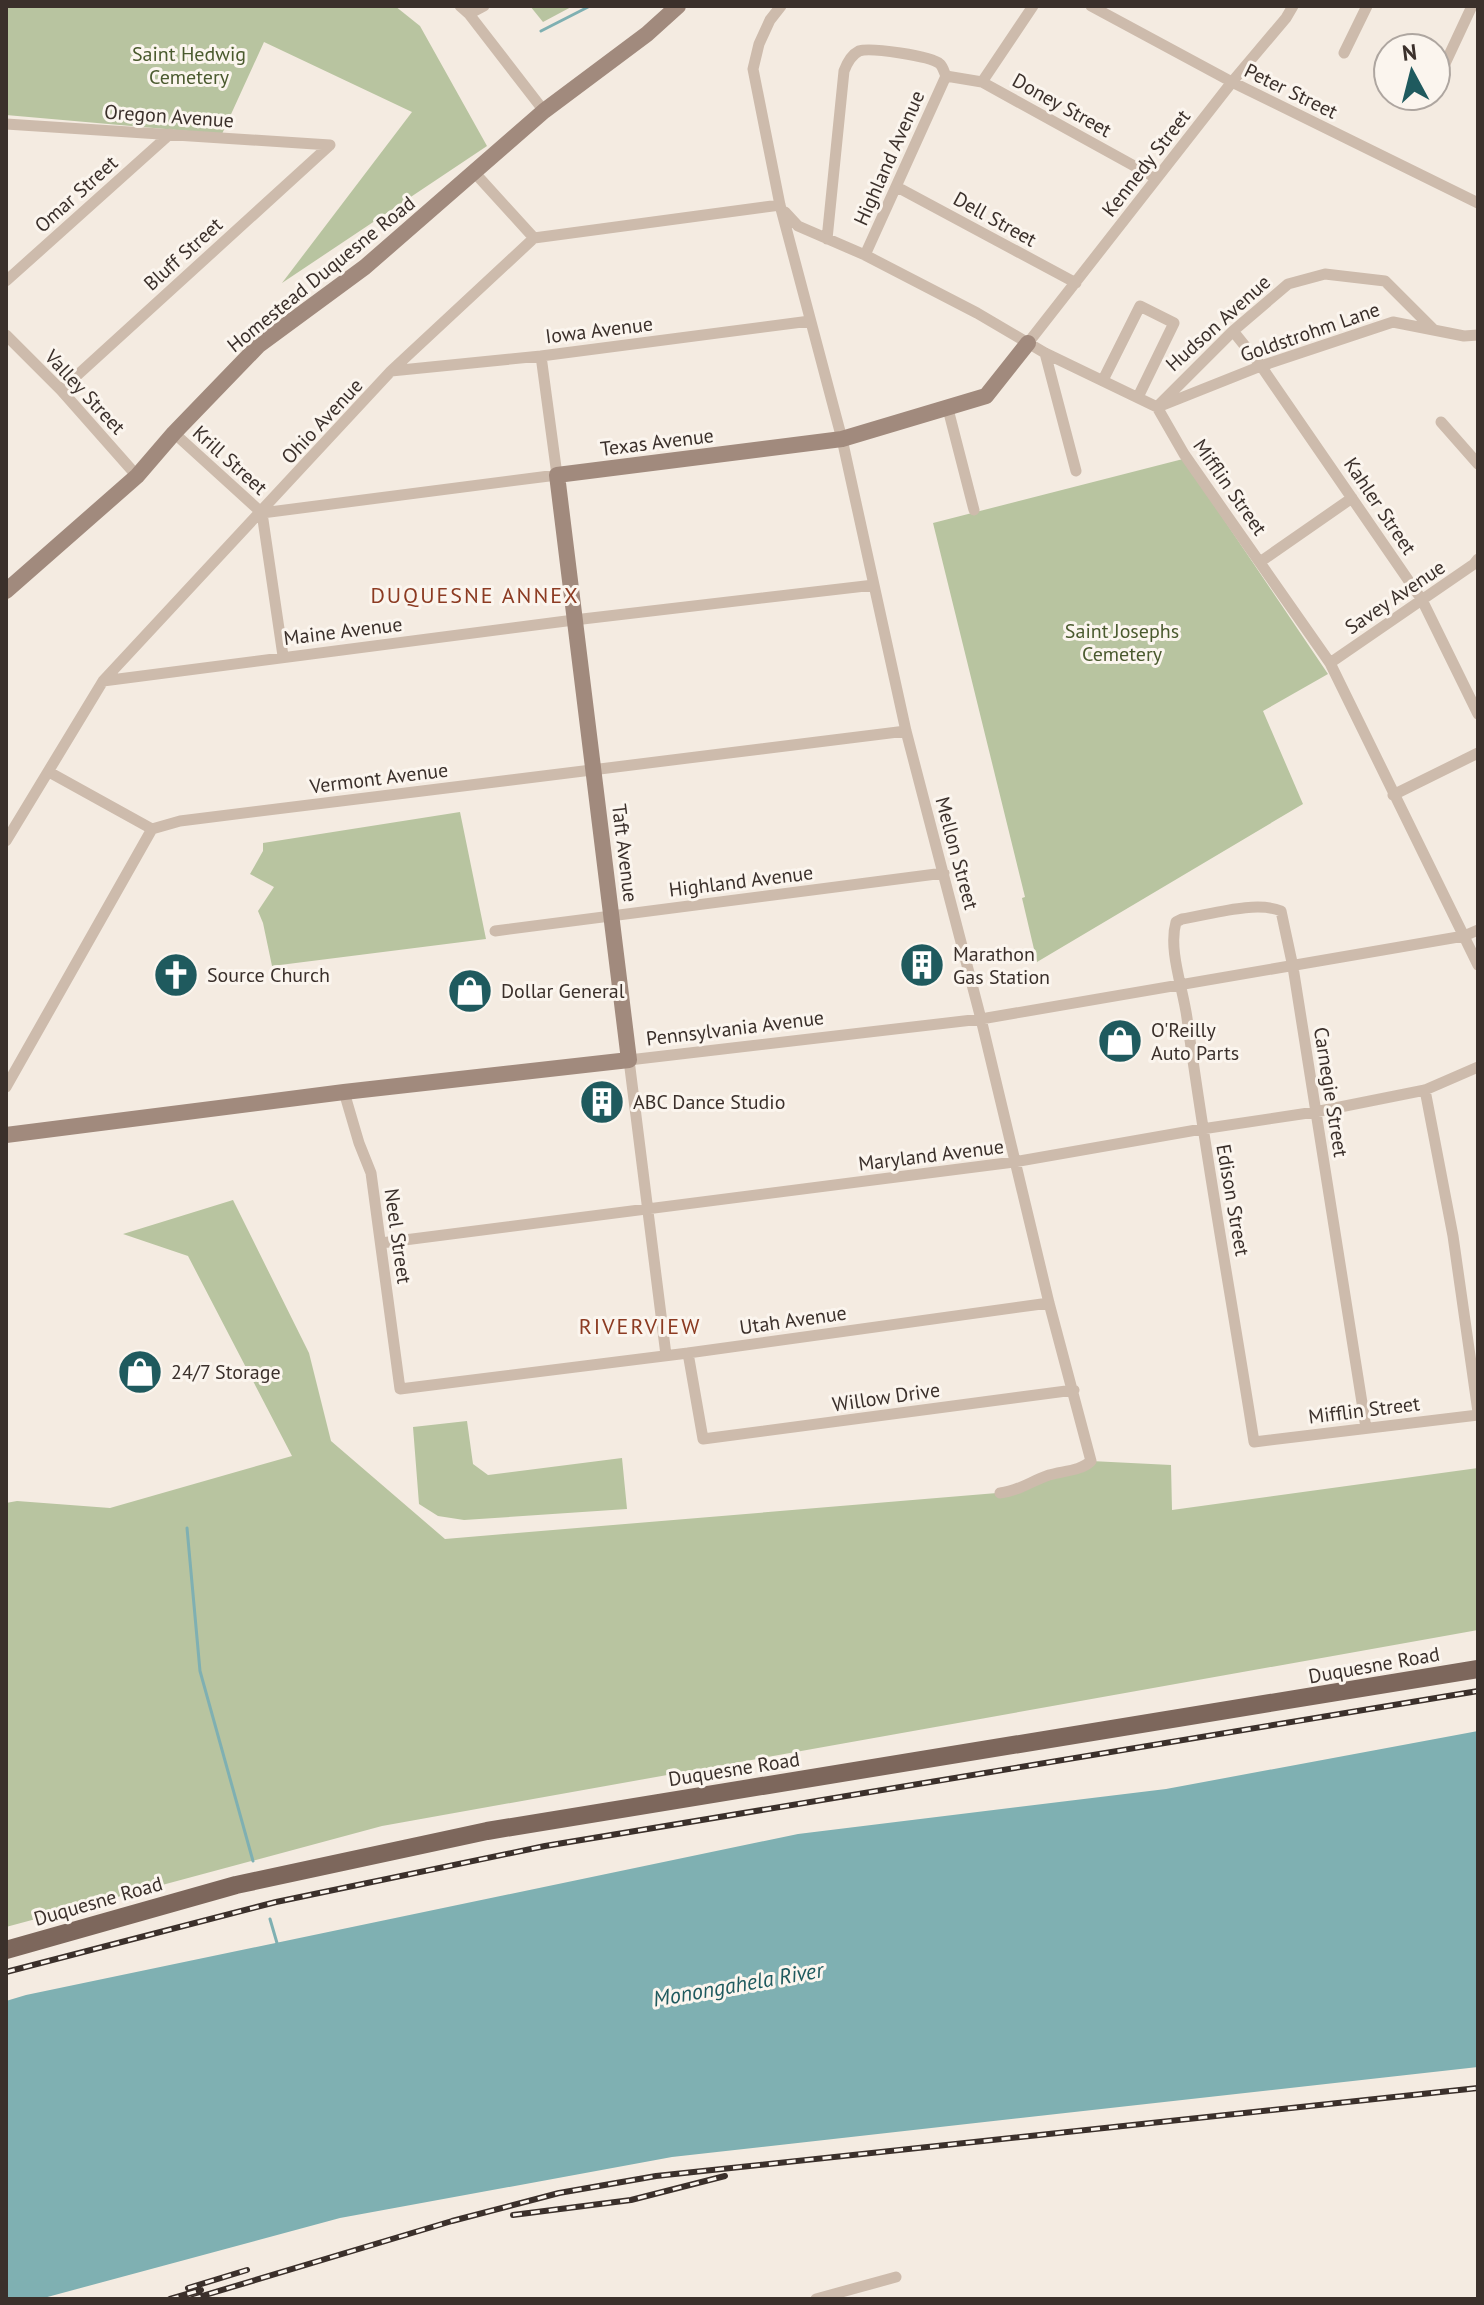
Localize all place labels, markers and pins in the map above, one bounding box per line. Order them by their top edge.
building icon: Marathon Gas Station [898,941,946,989]
place label: Marathon Gas Station [953,941,1050,990]
church icon: Source Church [152,951,200,999]
place label: Source Church [207,962,330,988]
shop icon: Dollar General [446,967,494,1015]
place label: Dollar General [501,978,625,1004]
shop icon: O'Reilly Auto Parts [1096,1017,1144,1065]
place label: O'Reilly Auto Parts [1151,1017,1239,1066]
building icon: ABC Dance Studio [578,1078,626,1126]
place label: ABC Dance Studio [633,1089,785,1115]
shop icon: 24/7 Storage [116,1348,164,1396]
place label: 24/7 Storage [171,1359,281,1385]

